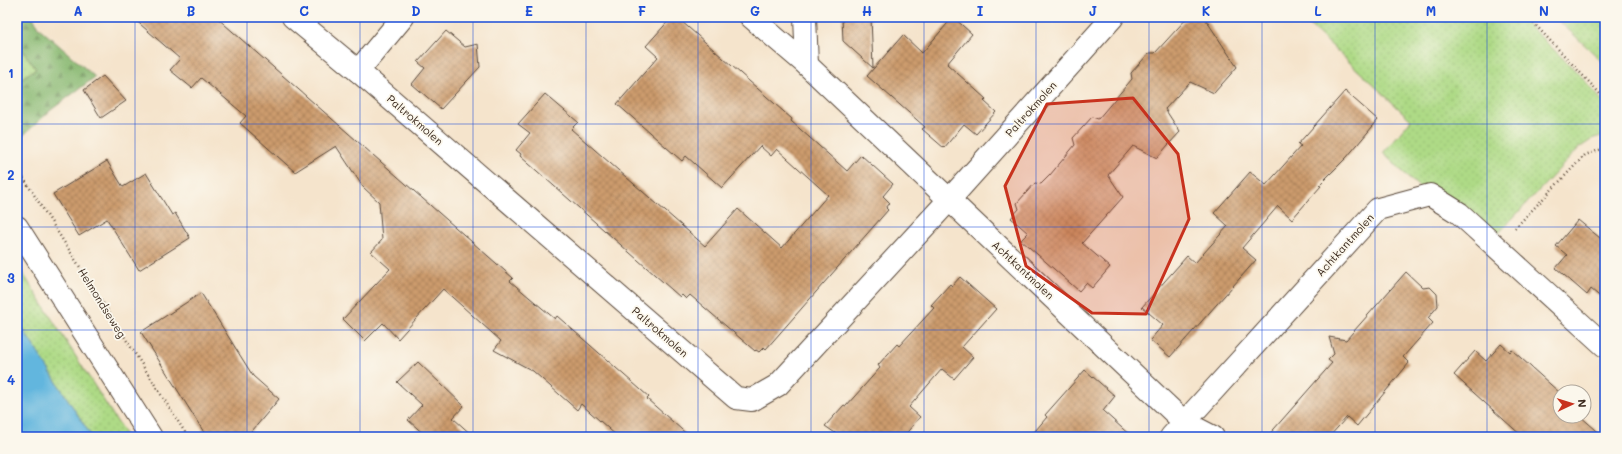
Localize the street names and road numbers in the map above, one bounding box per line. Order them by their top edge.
street label: Paltrokmolen [1002,78,1060,140]
street label: Paltrokmolen [384,91,447,148]
street label: Achtkantmolen [1312,210,1377,279]
street label: Achtkantmolen [989,237,1058,302]
street label: Helmondseweg [75,265,130,340]
street label: Paltrokmolen [629,303,692,360]

